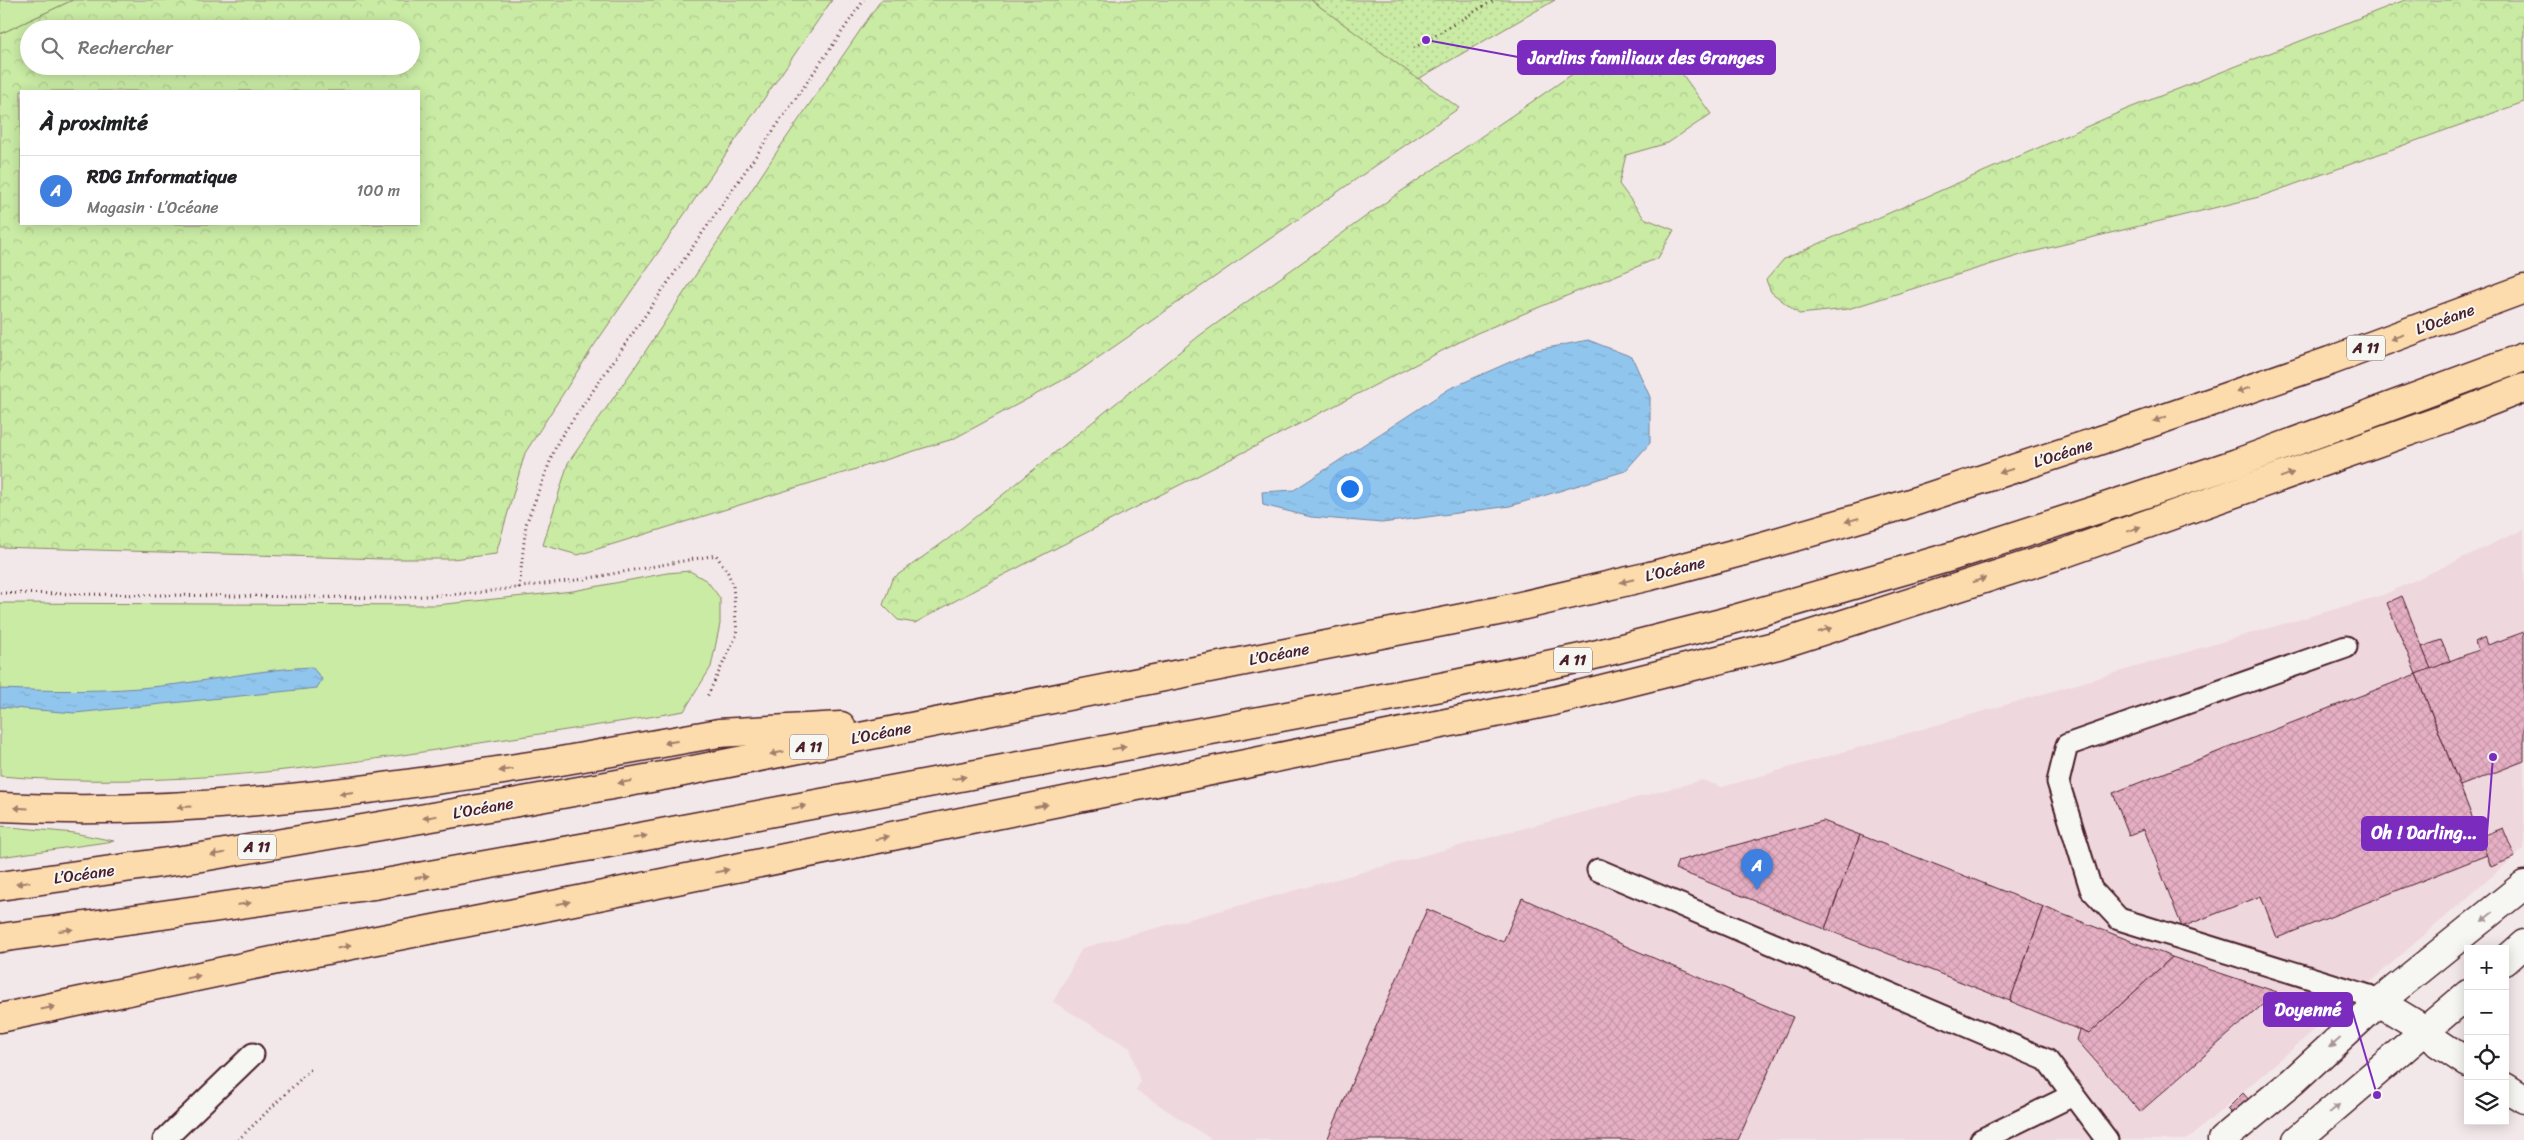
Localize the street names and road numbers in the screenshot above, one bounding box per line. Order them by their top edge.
street label: L’Océane [2411,295,2479,343]
road number: A 11 [2347,336,2385,360]
street label: L’Océane [2029,430,2097,476]
street label: L’Océane [1642,548,1708,590]
street label: L’Océane [1246,634,1312,674]
road number: A 11 [1554,648,1592,672]
street label: L’Océane [848,713,914,753]
road number: A 11 [790,734,828,760]
street label: L’Océane [450,788,516,828]
road number: A 11 [238,834,276,860]
street label: L’Océane [52,855,116,893]

